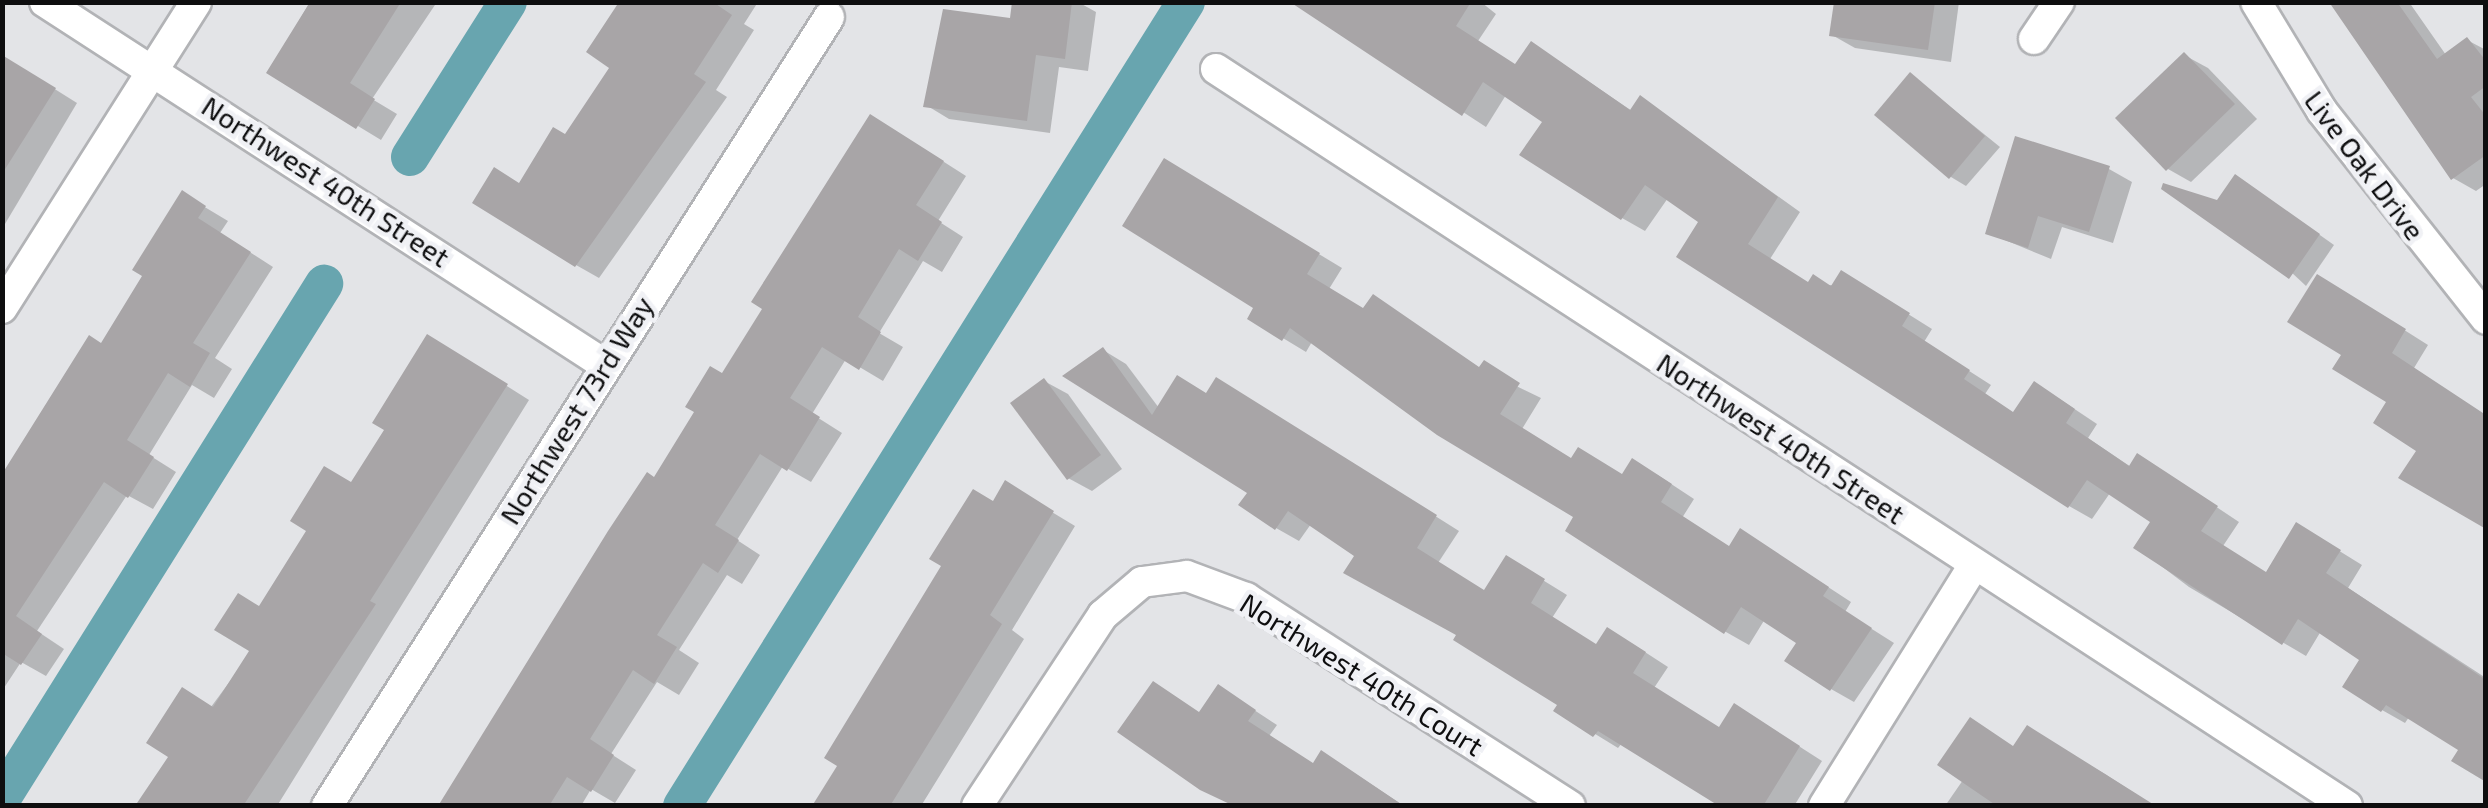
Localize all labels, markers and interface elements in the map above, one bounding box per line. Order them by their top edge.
street label: Live Oak Drive [2298,84,2432,246]
street label: Northwest 40th Street [196,88,456,274]
street label: Northwest 73rd Way [492,290,660,530]
street label: Northwest 40th Street [1651,345,1911,531]
street label: Northwest 40th Court [1234,586,1490,762]

